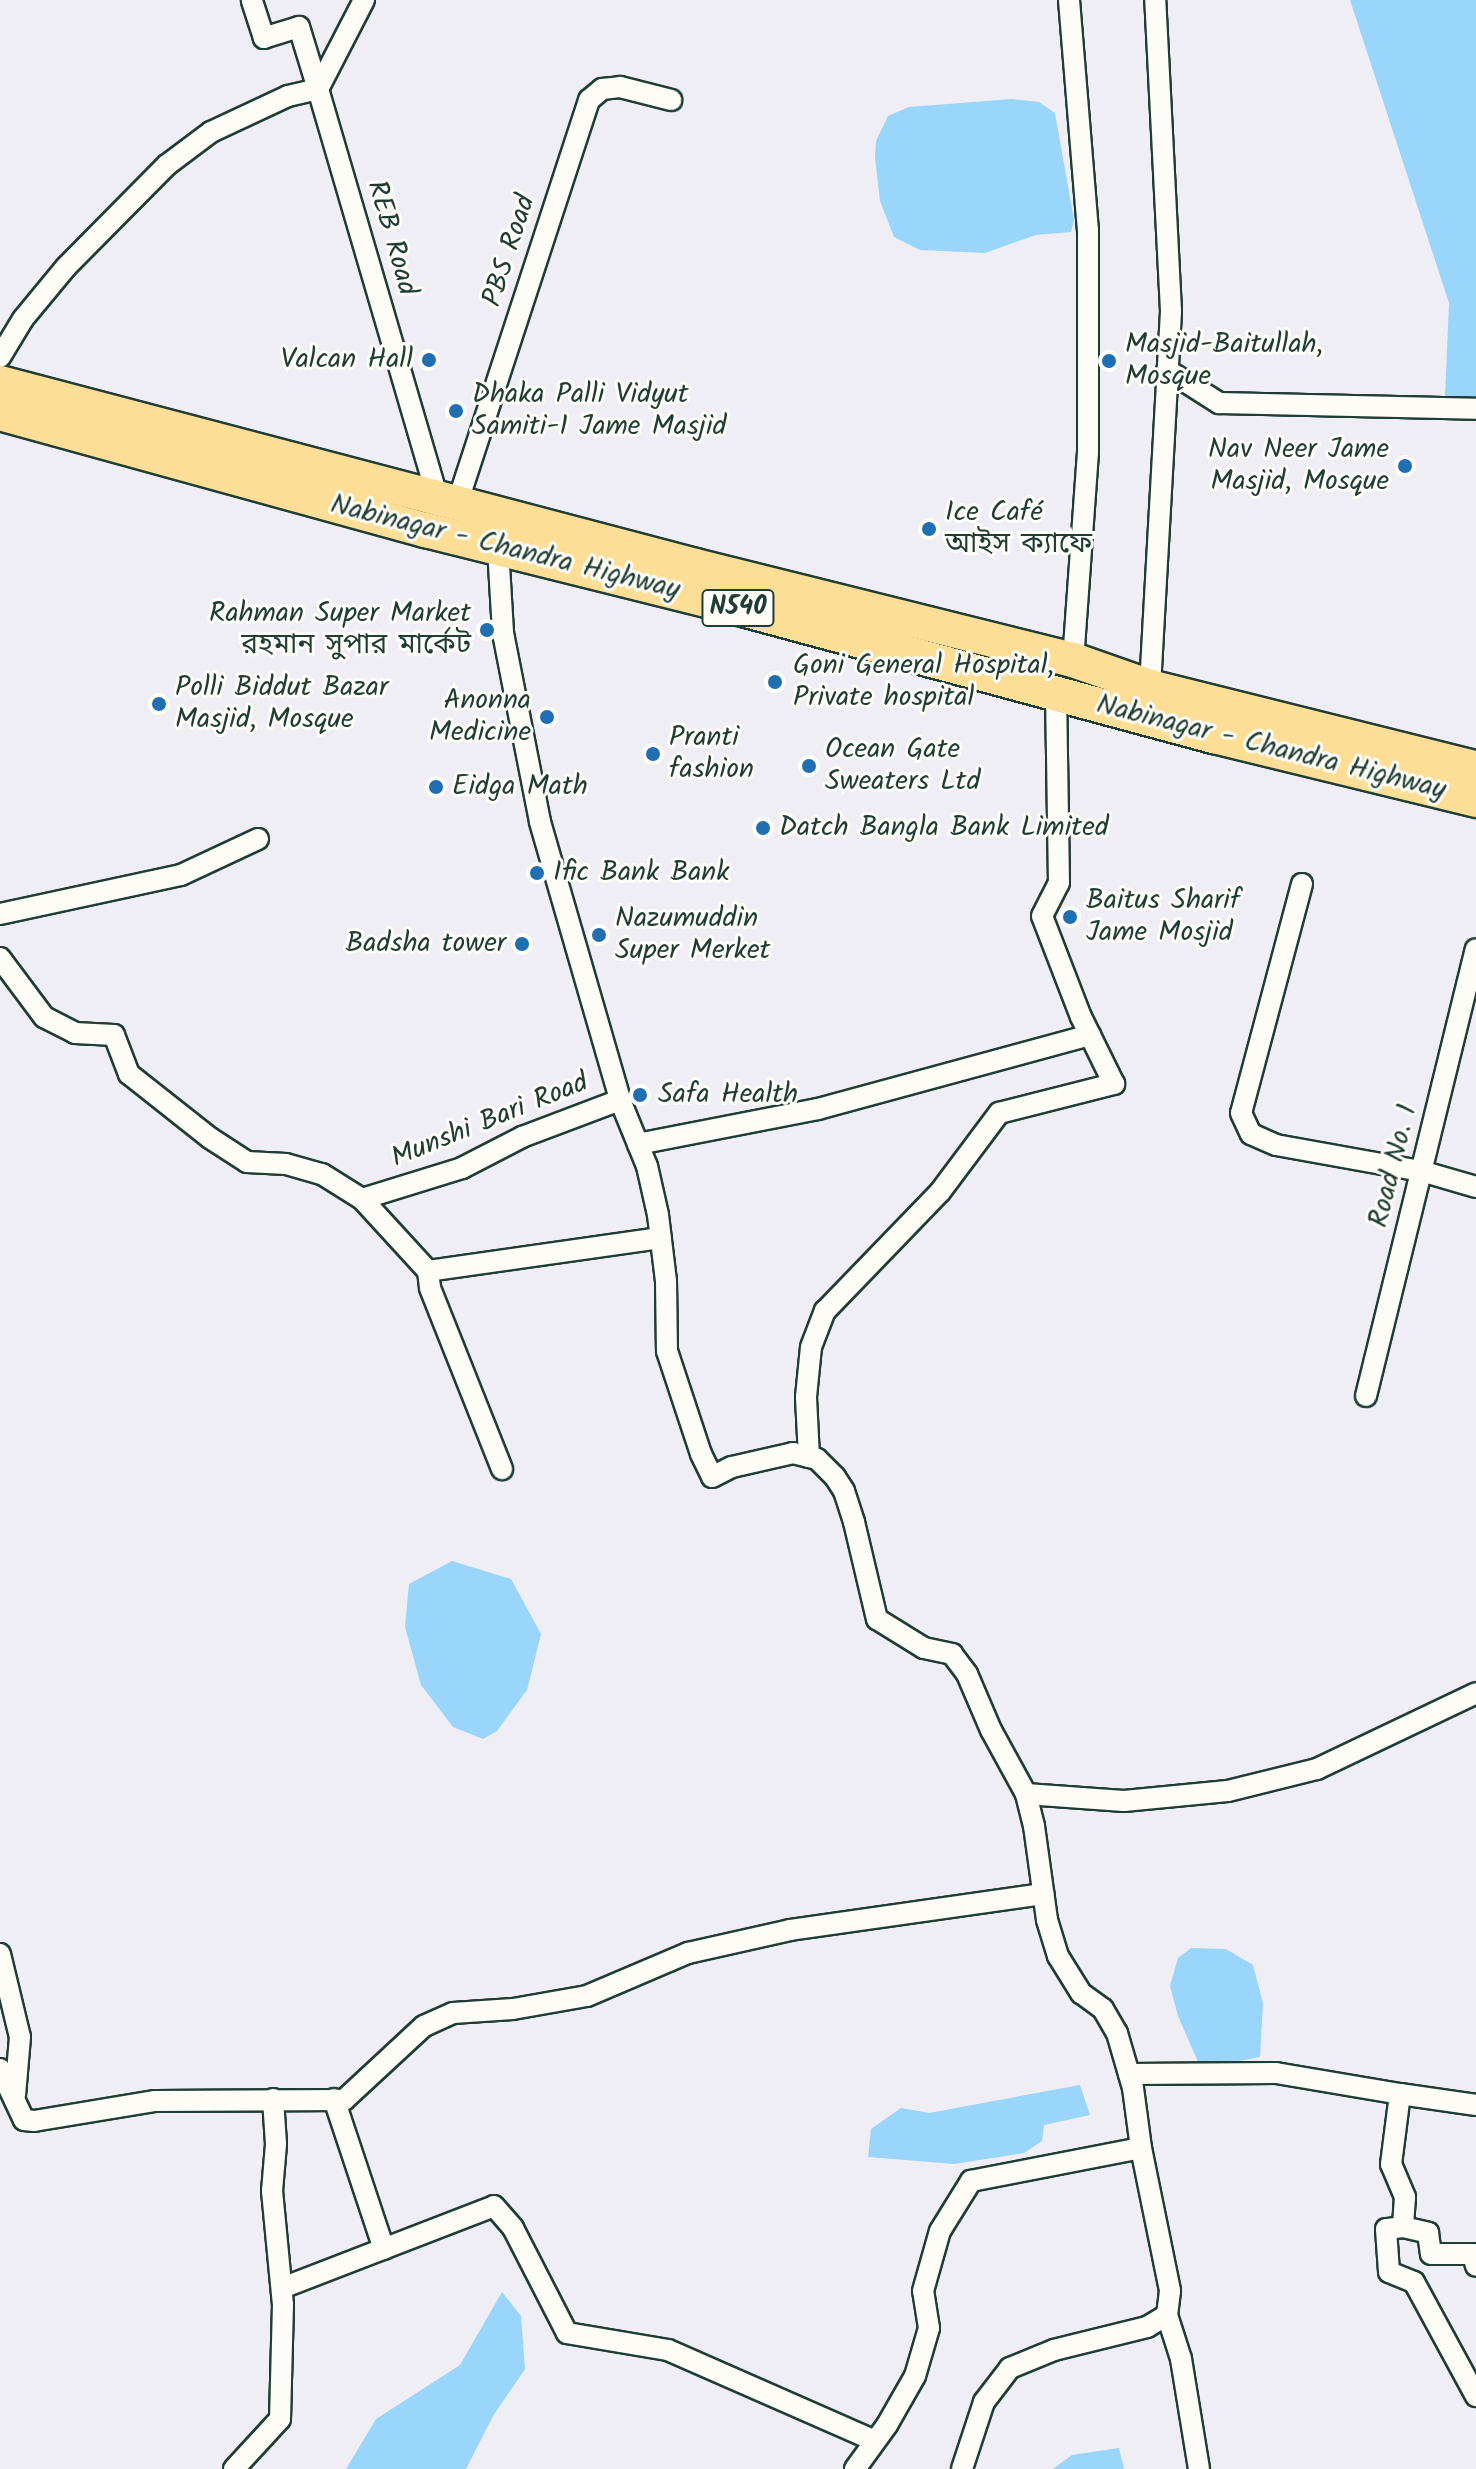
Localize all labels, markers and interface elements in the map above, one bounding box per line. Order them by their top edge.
street label: REB Road [359,177,423,299]
street label: PBS Road [476,191,544,311]
place label: Masjid-Baitullah, Mosque [1125,328,1323,394]
place label: Valcan Hall [281,343,413,377]
marker: Valcan Hall [420,351,438,369]
marker: Masjid-Baitullah, Mosque [1100,352,1118,370]
place label: Dhaka Palli Vidyut Samiti-1 Jame Masjid [472,378,727,444]
marker: Dhaka Palli Vidyut Samiti-1 Jame Masjid [447,402,465,420]
place label: Nav Neer Jame Masjid, Mosque [1208,433,1389,499]
marker: Nav Neer Jame Masjid, Mosque [1396,457,1414,475]
street label: Nabinagar - Chandra Highway [327,488,683,608]
place label: Ice Café আইস ক্যাফে [945,496,1092,562]
marker: Ice Café আইস ক্যাফে [920,520,938,538]
road number: N540 [700,586,776,630]
place label: Rahman Super Market রহমান সুপার মার্কেট [209,597,471,663]
marker: Rahman Super Market রহমান সুপার মার্কেট [478,621,496,639]
place label: Goni General Hospital, Private hospital [793,649,1054,715]
place label: Polli Biddut Bazar Masjid, Mosque [175,671,388,737]
marker: Goni General Hospital, Private hospital [764,671,786,693]
place label: Anonna Medicine [429,684,531,750]
street label: Nabinagar - Chandra Highway [1093,688,1449,808]
marker: Polli Biddut Bazar Masjid, Mosque [150,695,168,713]
marker: Anonna Medicine [538,708,556,726]
place label: Pranti fashion [669,721,754,787]
place label: Ocean Gate Sweaters Ltd [825,733,980,799]
marker: Pranti fashion [644,745,662,763]
marker: Ocean Gate Sweaters Ltd [800,757,818,775]
place label: Eidga Math [452,770,588,804]
marker: Eidga Math [427,778,445,796]
place label: Datch Bangla Bank Limited [779,811,1109,845]
marker: Datch Bangla Bank Limited [754,819,772,837]
place label: Ific Bank Bank [553,856,729,890]
marker: Ific Bank Bank [528,864,546,882]
place label: Baitus Sharif Jame Mosjid [1086,884,1241,950]
place label: Nazumuddin Super Merket [615,902,770,968]
marker: Baitus Sharif Jame Mosjid [1061,908,1079,926]
marker: Nazumuddin Super Merket [590,926,608,944]
place label: Badsha tower [346,927,506,961]
marker: Badsha tower [513,935,531,953]
street label: Munshi Bari Road [387,1066,593,1176]
place label: Safa Health [658,1078,798,1112]
marker: Safa Health [629,1084,651,1106]
street label: Road No. 1 [1362,1101,1426,1231]

